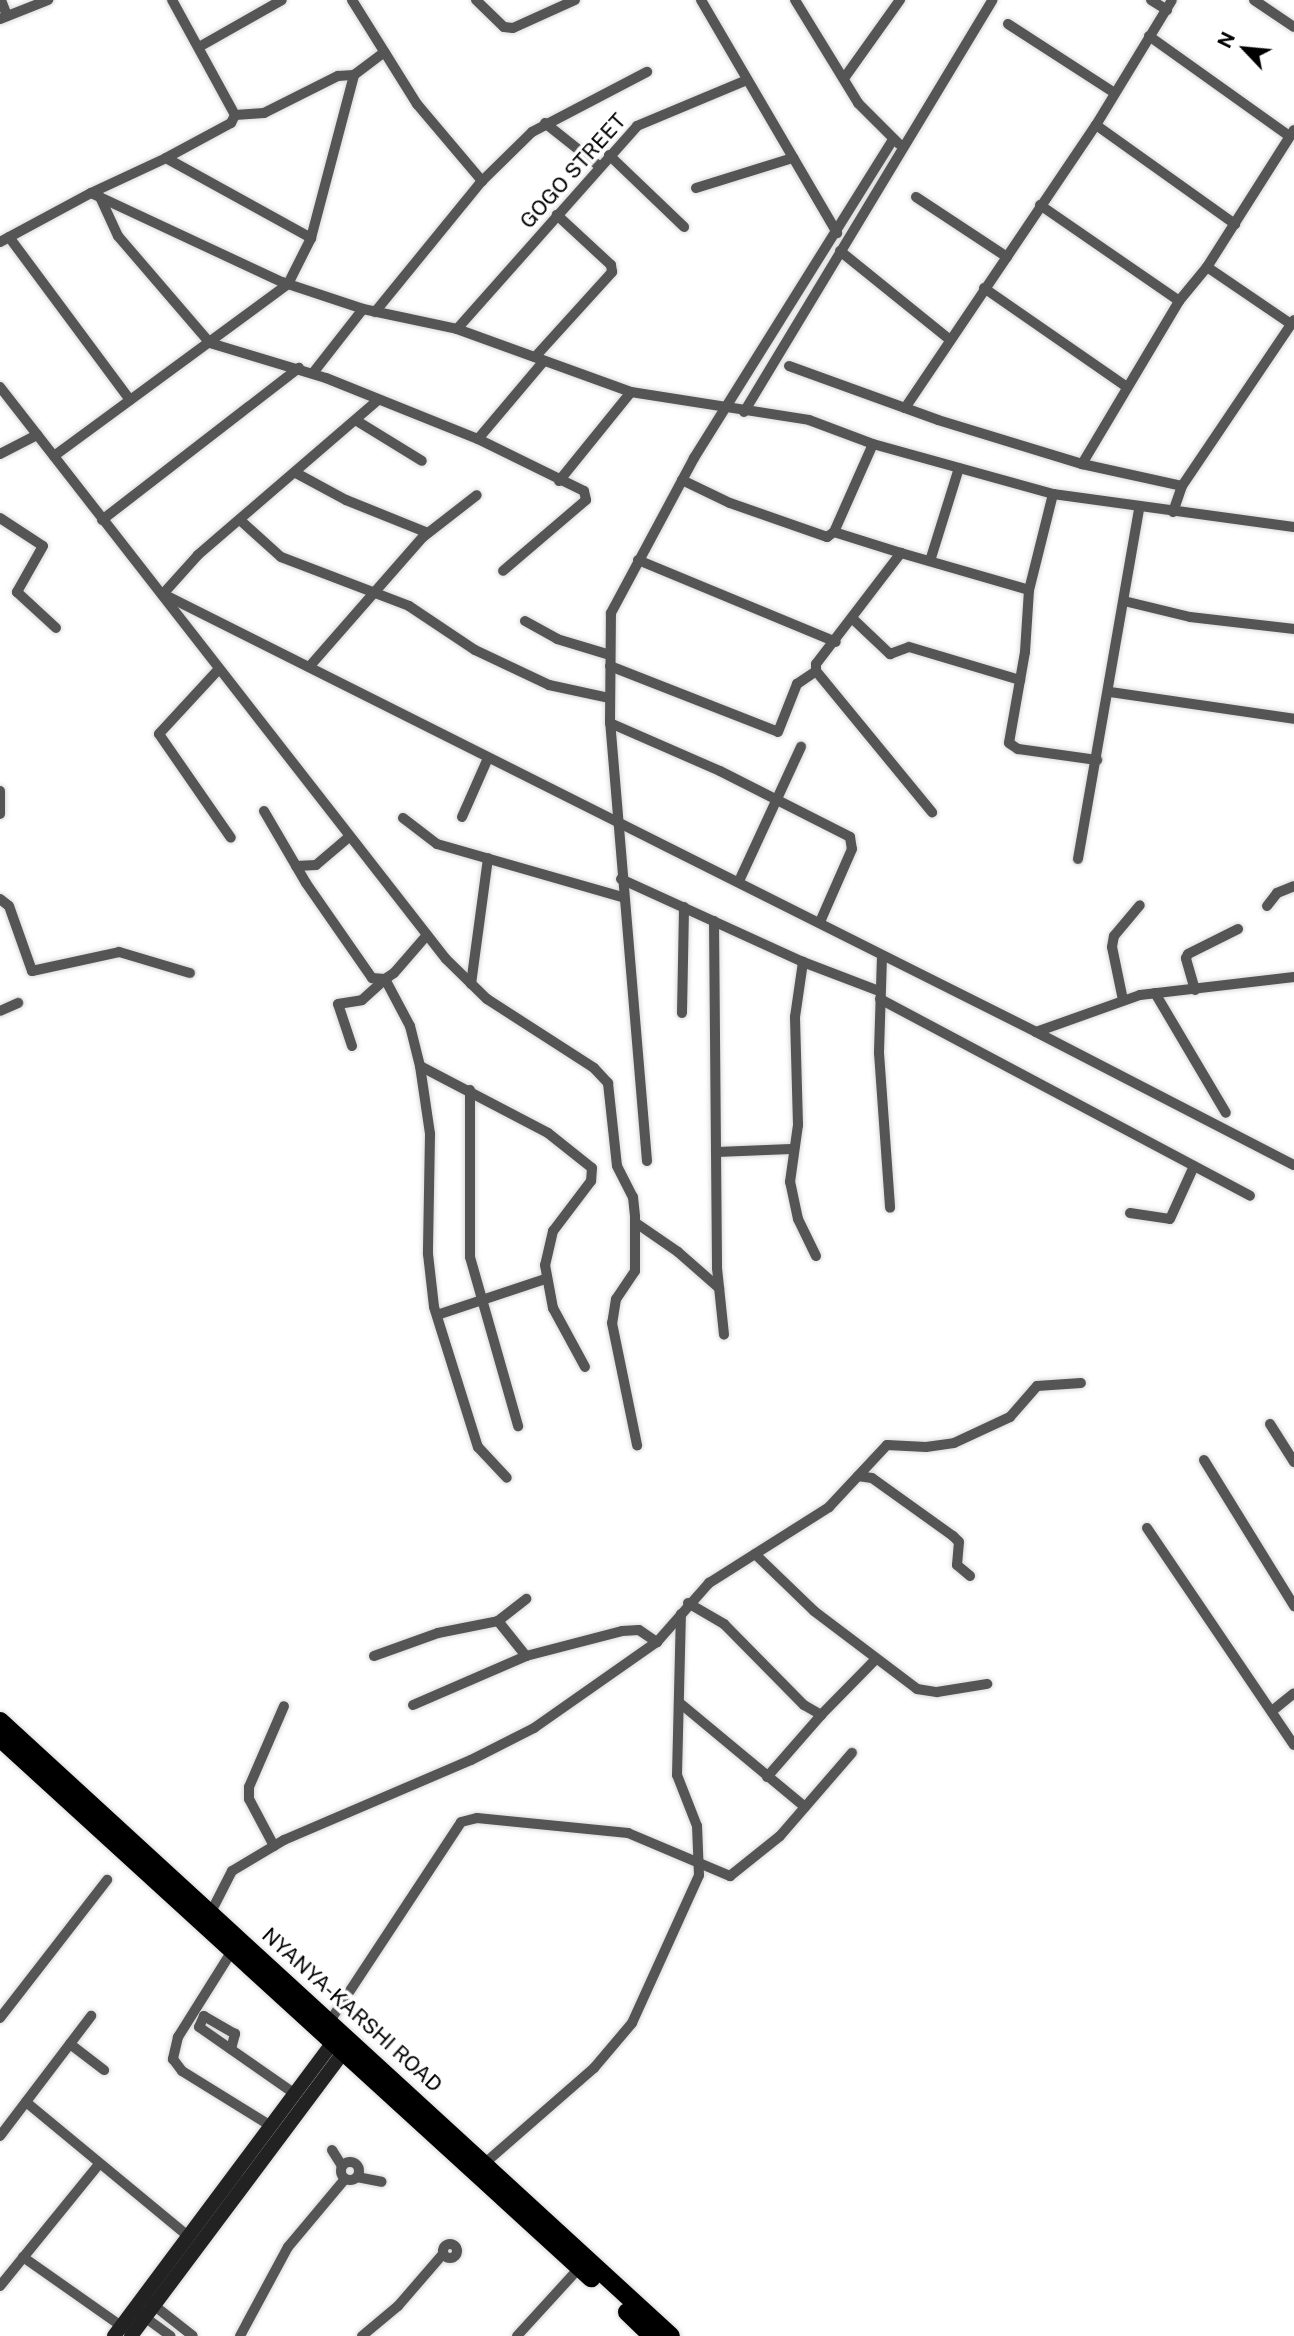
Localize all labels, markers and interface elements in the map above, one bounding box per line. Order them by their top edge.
north arrow [1210,14,1280,84]
text: N [1213,28,1239,51]
street label: GOGO STREET [515,108,631,234]
street label: NYANYA-KARSHI ROAD [257,1922,447,2098]

